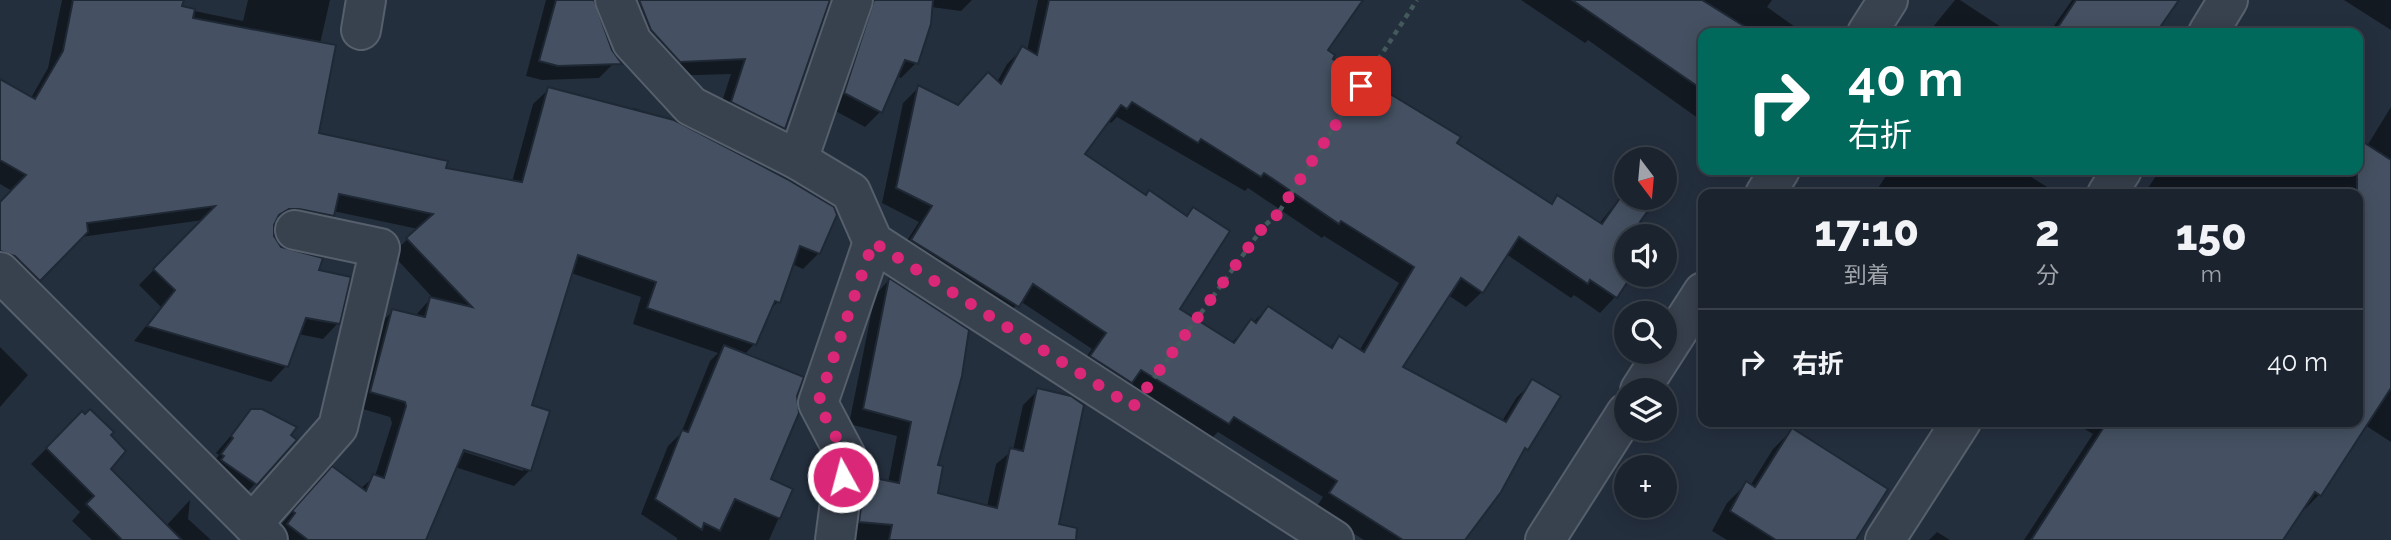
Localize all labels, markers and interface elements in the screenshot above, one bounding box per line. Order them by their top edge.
text: 40 m [1848,50,1963,107]
pin [1331,56,1391,116]
icon: right [1733,56,1824,147]
icon: arrive [1342,67,1380,105]
text: 右折 [1848,116,1912,153]
north arrow [1614,147,1676,210]
map controls [1614,147,1677,518]
text: 17:10 [1814,207,1919,256]
text: 2 [2035,207,2060,256]
text: 150 [2176,211,2247,260]
button: sound [1614,224,1677,287]
text: m [2201,260,2222,287]
text: 到着 [1844,261,1890,288]
text: 分 [2036,261,2059,288]
button: search [1614,301,1677,364]
icon: right [1733,343,1771,381]
text: 40 m [2267,347,2328,377]
text: 右折 [1792,349,1844,379]
button: layers [1614,378,1677,441]
position arrow [806,440,880,514]
button: + [1614,455,1677,518]

